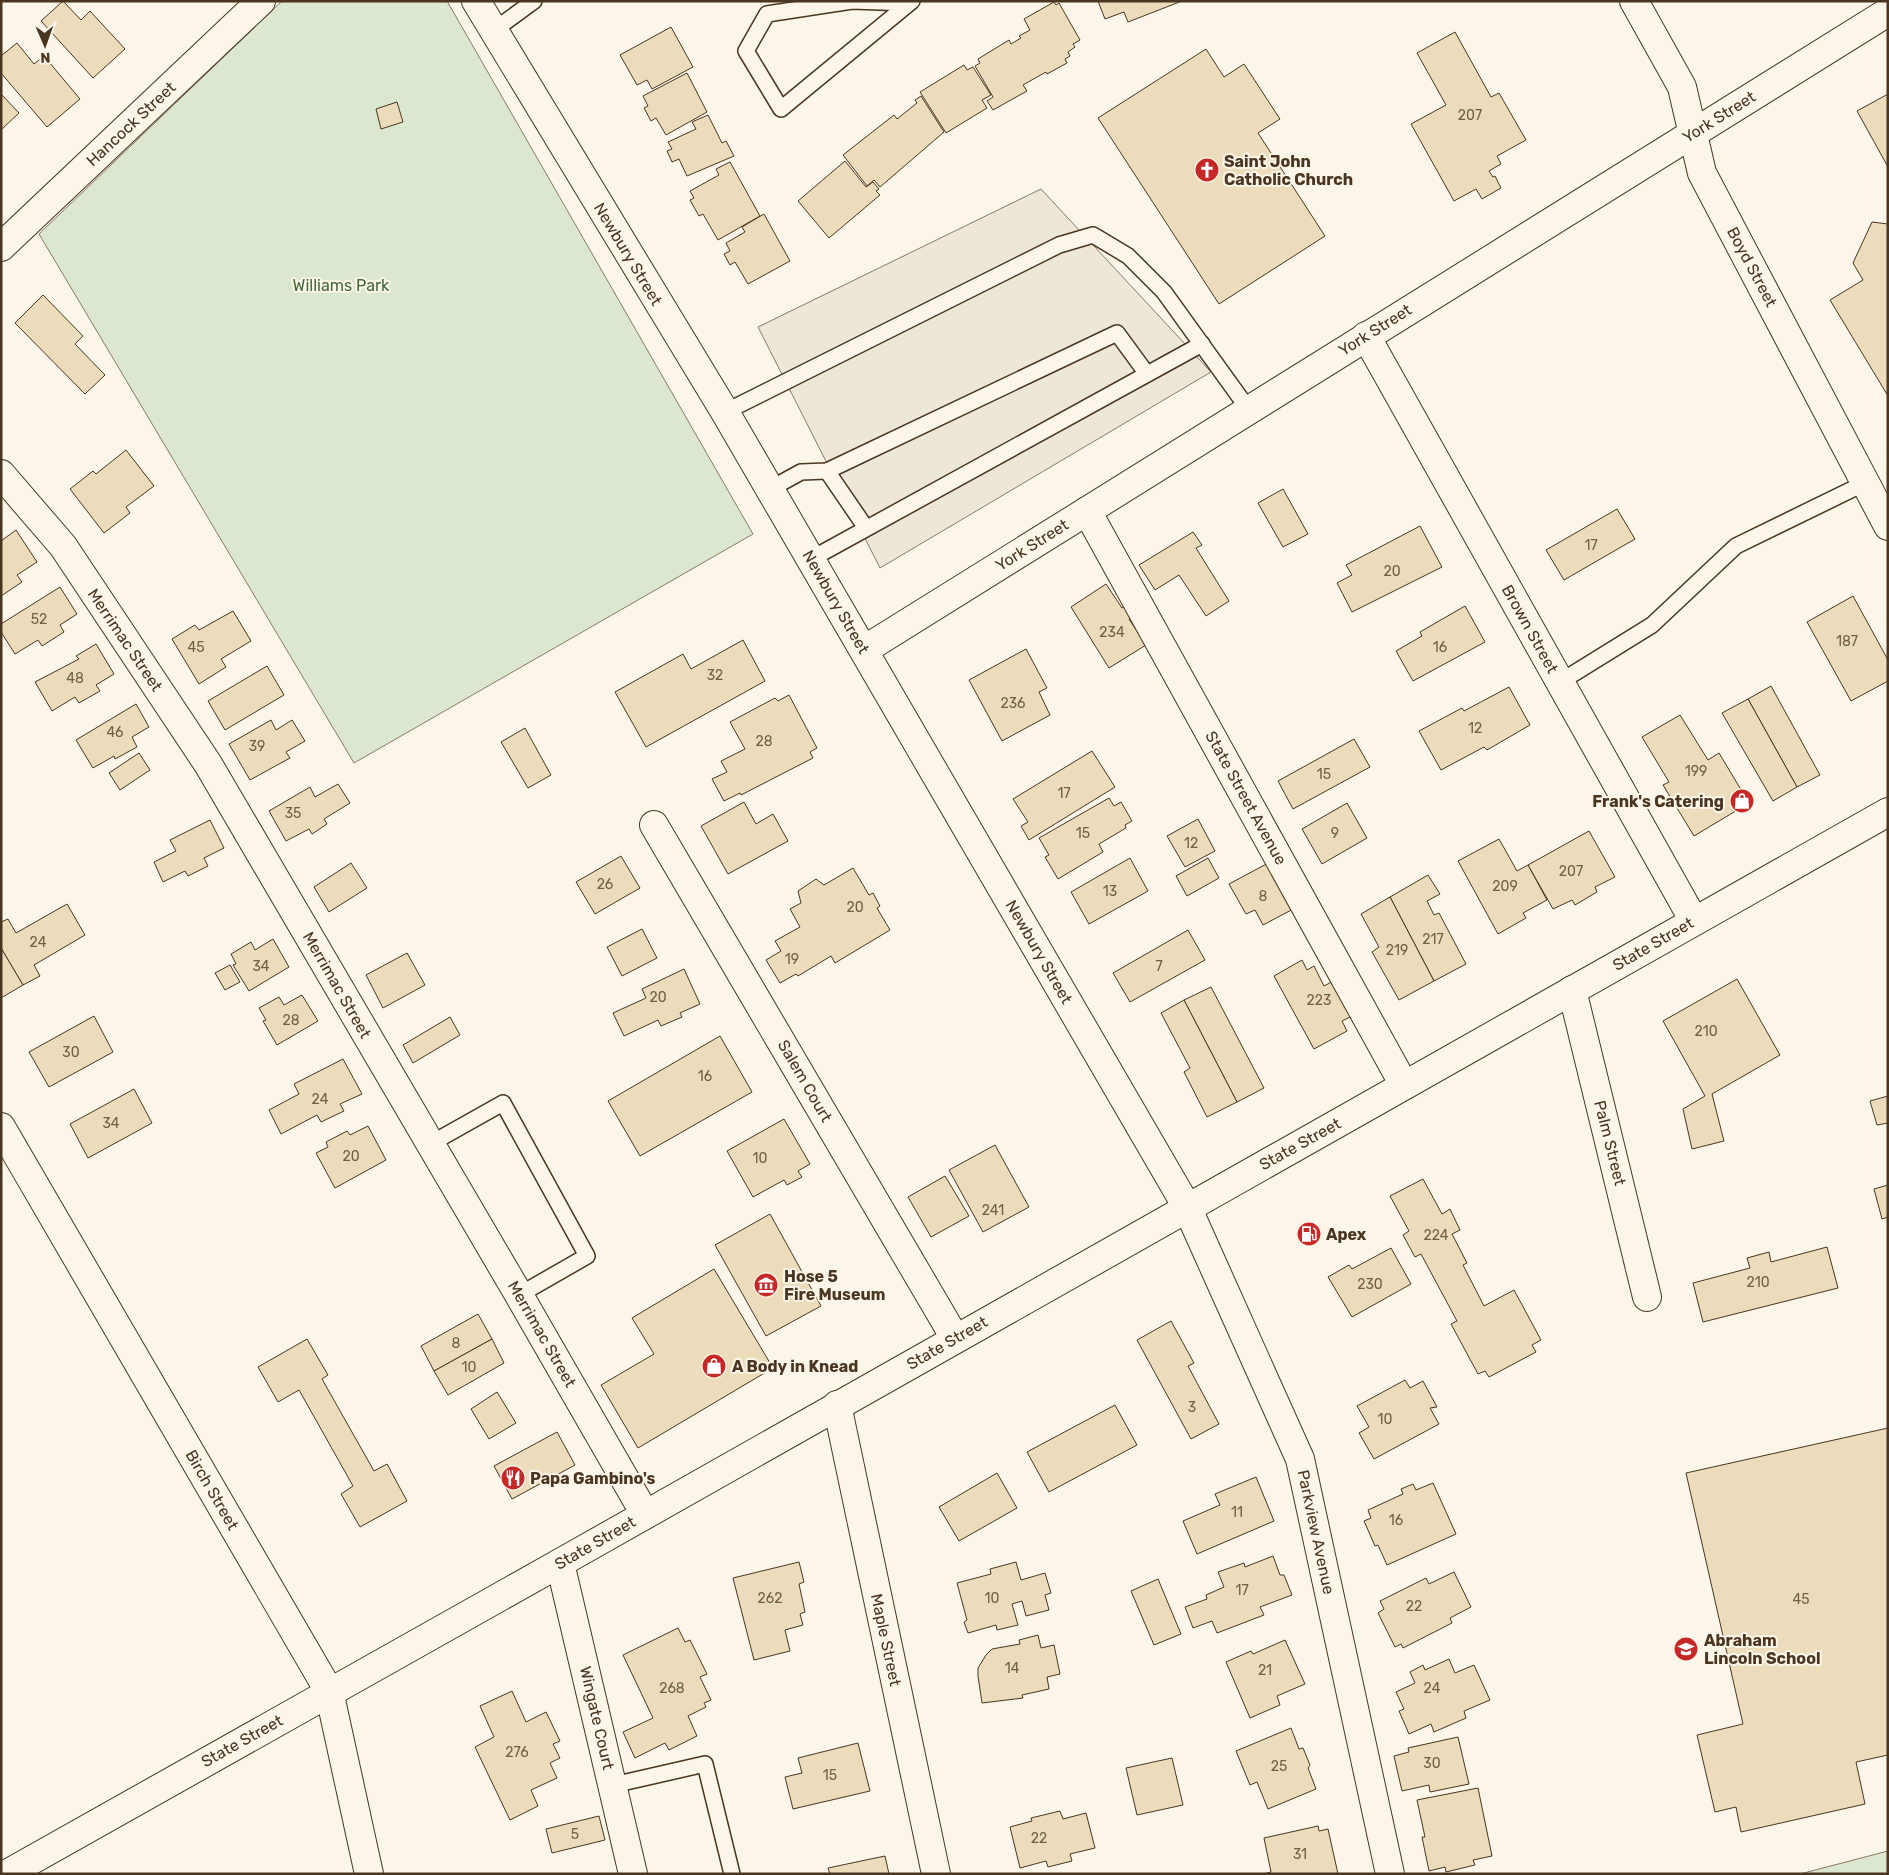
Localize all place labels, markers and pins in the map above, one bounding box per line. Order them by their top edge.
place label: Saint John Catholic Church [1224,152,1353,189]
church icon: Saint John Catholic Church [1194,157,1220,183]
shop icon: Frank's Catering [1729,788,1755,814]
place label: Frank's Catering [1592,792,1724,811]
fuel station icon: Apex [1296,1221,1322,1247]
place label: Apex [1326,1225,1367,1244]
place label: Hose 5 Fire Museum [784,1267,885,1304]
museum icon: Hose 5 Fire Museum [753,1272,779,1298]
shop icon: A Body in Knead [701,1353,727,1379]
place label: A Body in Knead [732,1357,858,1376]
restaurant icon: Papa Gambino's [500,1465,526,1491]
place label: Papa Gambino's [530,1469,656,1488]
place label: Abraham Lincoln School [1704,1631,1820,1668]
school or university icon: Abraham Lincoln School [1673,1636,1699,1662]

